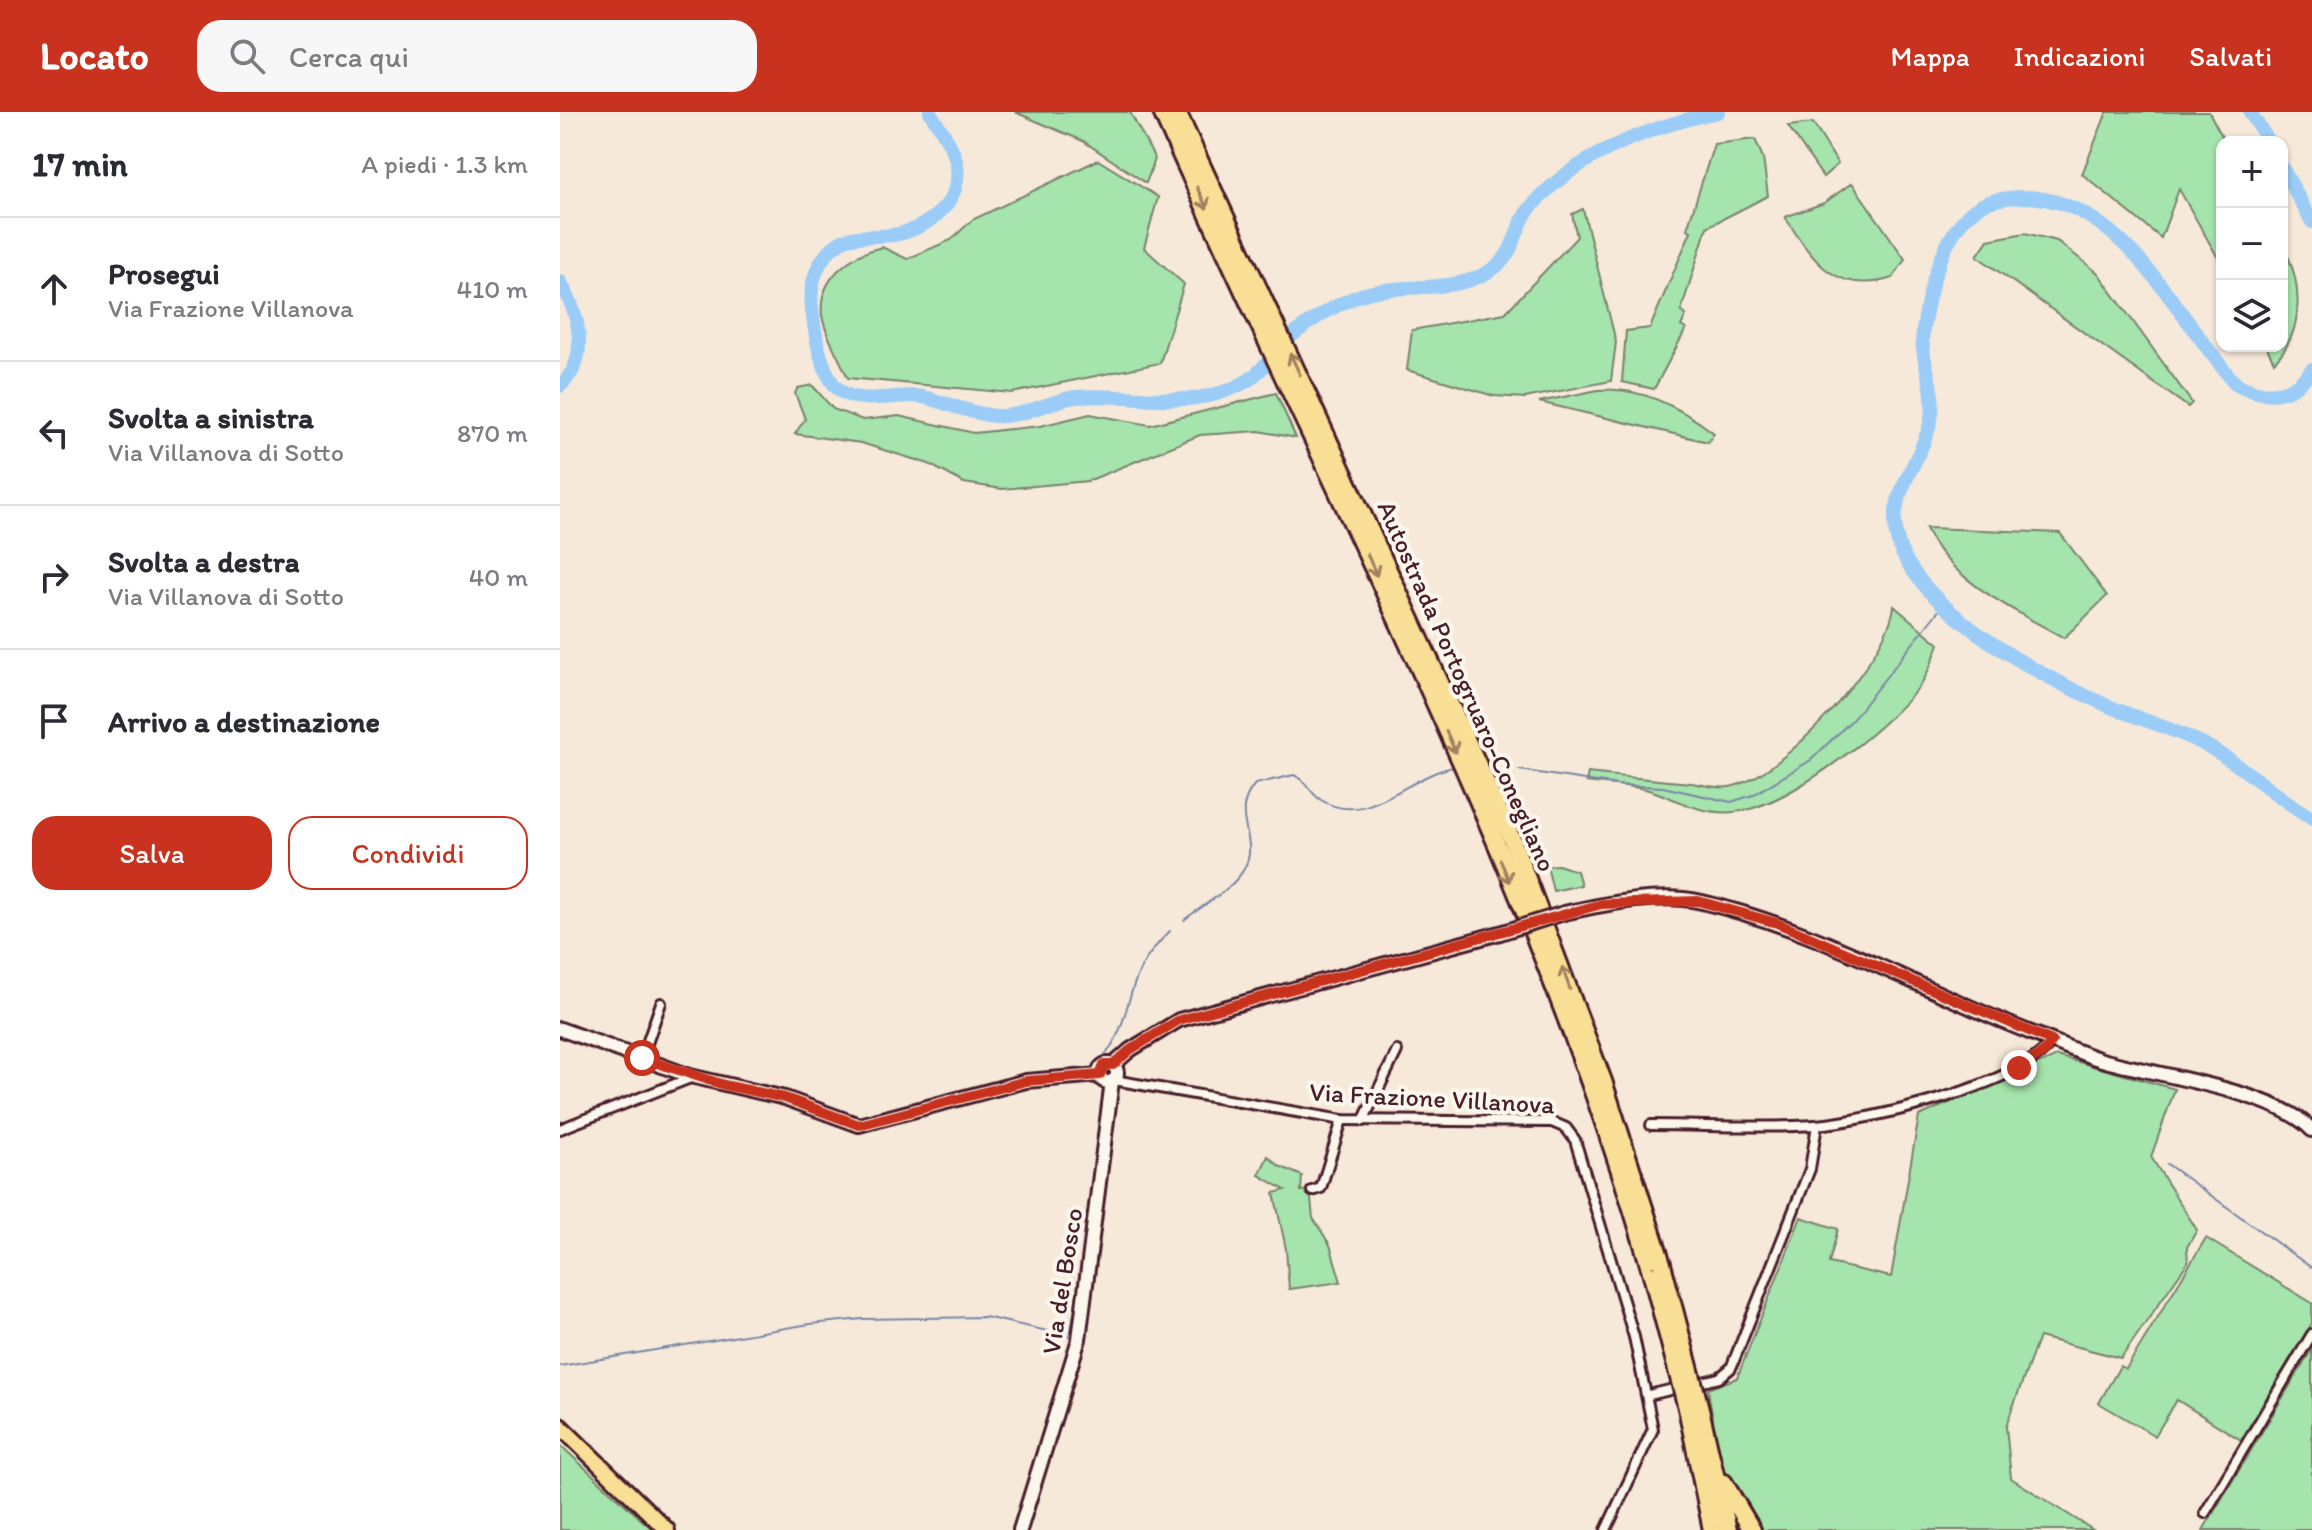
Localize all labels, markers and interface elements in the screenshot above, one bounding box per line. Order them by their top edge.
search box [197,20,757,92]
text: Locato [40,33,149,79]
icon: search [225,34,269,78]
text: Cerca qui [289,38,409,75]
text: Mappa [1891,39,1970,73]
text: Indicazioni [2014,39,2145,73]
text: Salvati [2189,39,2272,73]
map controls [2216,136,2288,352]
button: + [2216,136,2288,208]
text: 17 min [32,144,128,185]
text: A piedi · 1.3 km [361,148,528,180]
one-way arrow [1195,186,1210,210]
button: − [2216,208,2288,280]
text: Prosegui [108,255,220,292]
icon: ahead [32,267,76,311]
text: 410 m [457,273,528,305]
button: layers [2216,280,2288,352]
text: Via Frazione Villanova [108,292,354,324]
one-way arrow [1287,353,1302,377]
text: Svolta a sinistra [108,399,314,436]
icon: left [32,411,76,455]
text: 870 m [457,417,528,449]
text: Via Villanova di Sotto [108,436,344,468]
street label: Autostrada Portogruaro-Conegliano [1371,496,1563,876]
text: Svolta a destra [108,543,299,580]
one-way arrow [1365,553,1380,577]
icon: right [32,555,76,599]
text: 40 m [469,561,528,593]
text: Via Villanova di Sotto [108,580,344,612]
icon: arrive [32,699,76,743]
text: Arrivo a destinazione [108,703,380,740]
one-way arrow [1444,729,1459,754]
button: Salva [32,816,272,890]
button: Condividi [288,816,528,890]
one-way arrow [1499,858,1514,883]
one-way arrow [1557,966,1572,991]
route start [624,1040,660,1076]
route end [2001,1050,2037,1086]
street label: Via Frazione Villanova [1309,1076,1556,1120]
street label: Via del Bosco [1035,1205,1089,1357]

